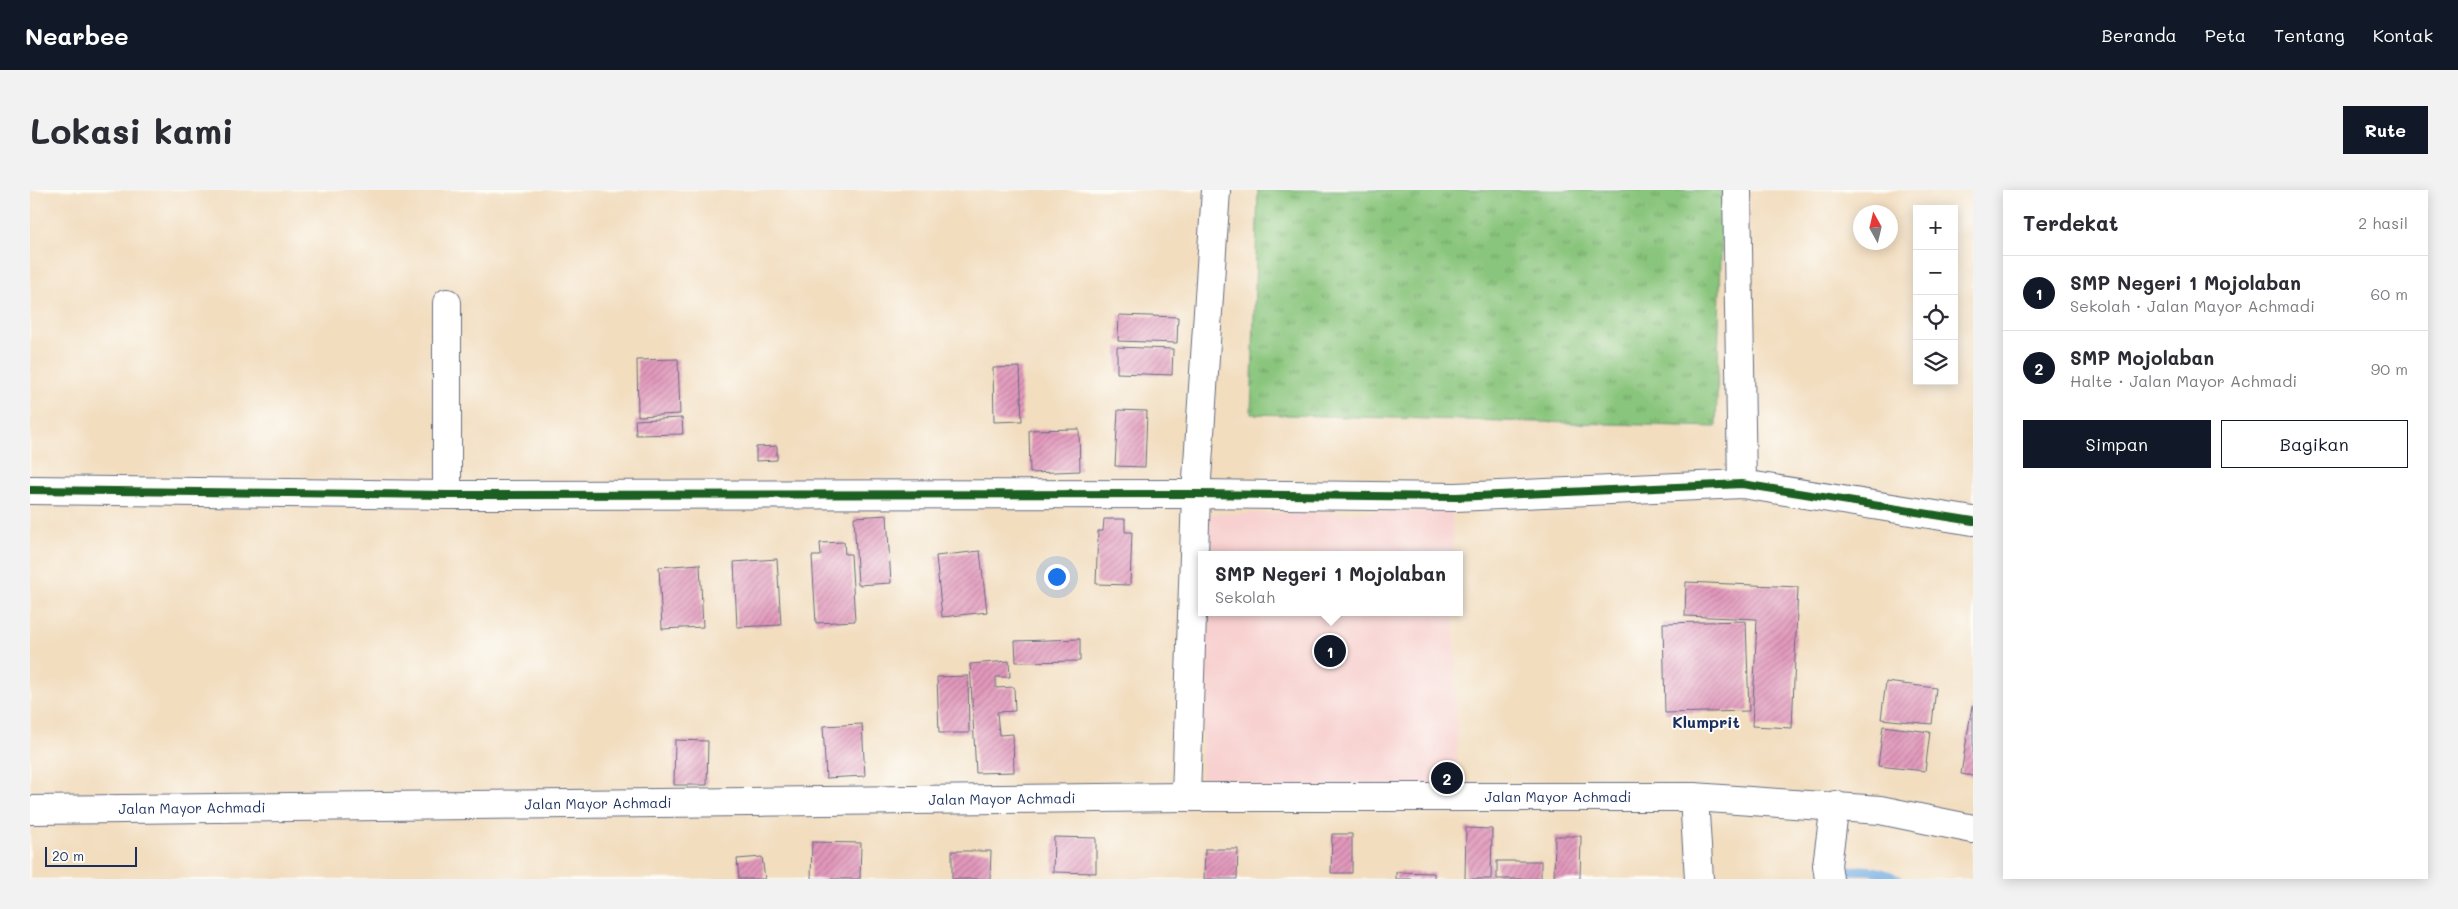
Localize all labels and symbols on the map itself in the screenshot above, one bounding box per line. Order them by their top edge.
north arrow [1853,205,1898,250]
your location [1044,564,1070,590]
pin: 1 [1314,632,1346,670]
district label: Klumprit [1672,711,1740,732]
pin: 2 [1431,759,1463,797]
street label: Jalan Mayor Achmadi [1484,787,1631,806]
street label: Jalan Mayor Achmadi [928,788,1075,809]
street label: Jalan Mayor Achmadi [524,793,672,813]
street label: Jalan Mayor Achmadi [118,797,266,818]
scale bar [45,844,138,867]

